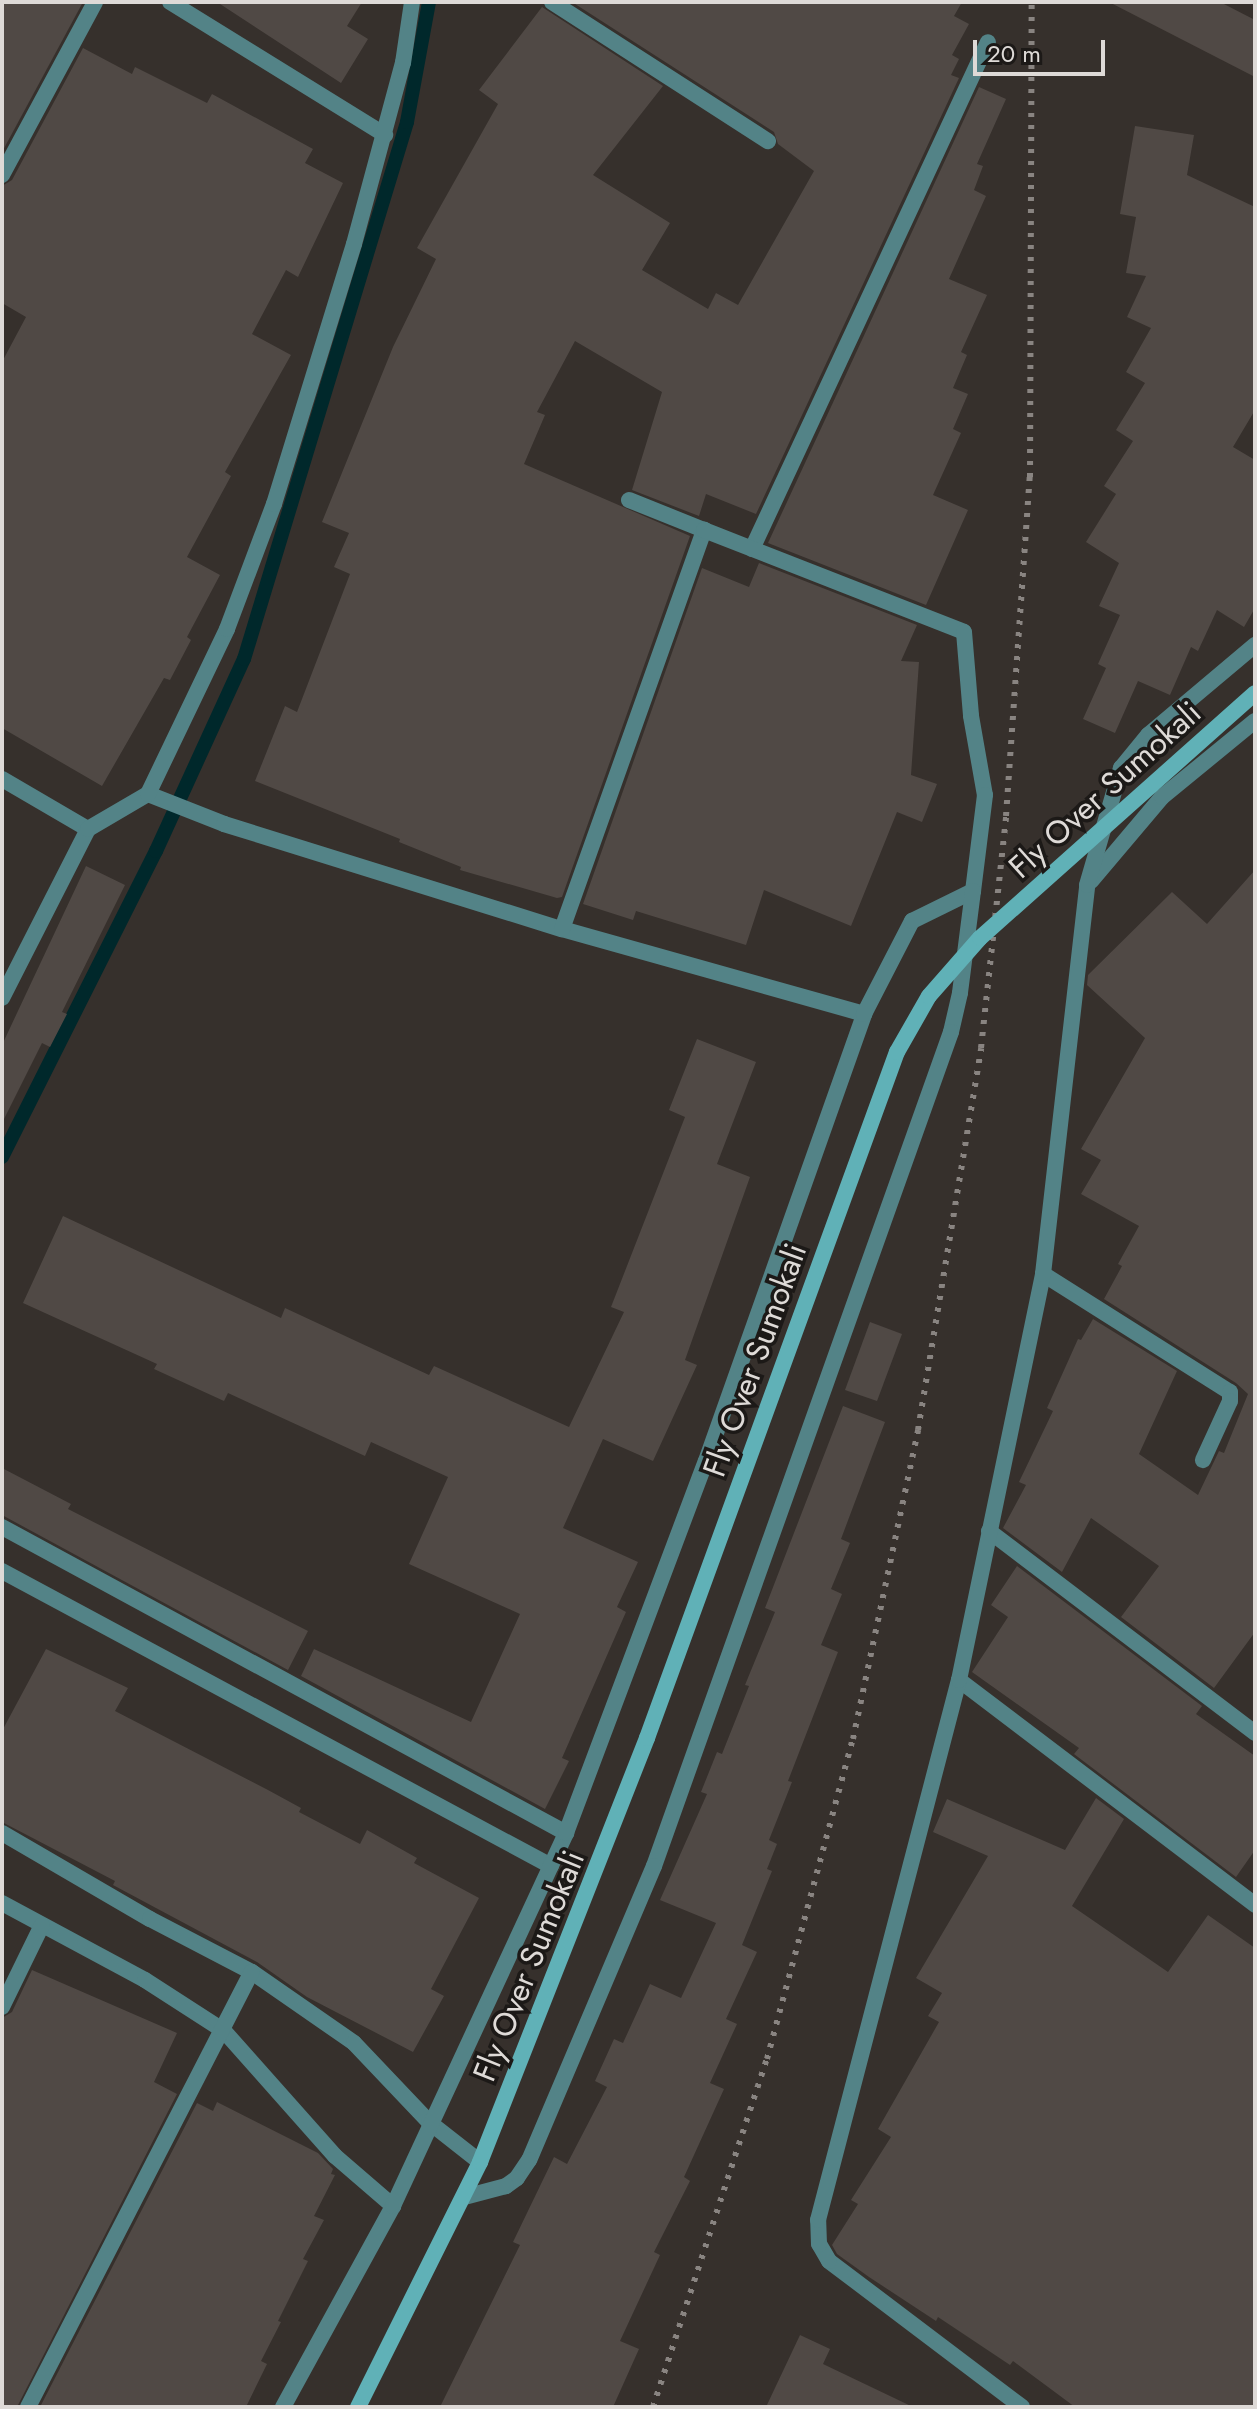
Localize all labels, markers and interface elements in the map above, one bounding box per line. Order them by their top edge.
scale bar [977,24,1109,74]
text: 20 m [987,36,1041,71]
street label: Fly Over Sumokali [1001,694,1209,886]
street label: Fly Over Sumokali [695,1238,815,1482]
street label: Fly Over Sumokali [465,1845,593,2087]

